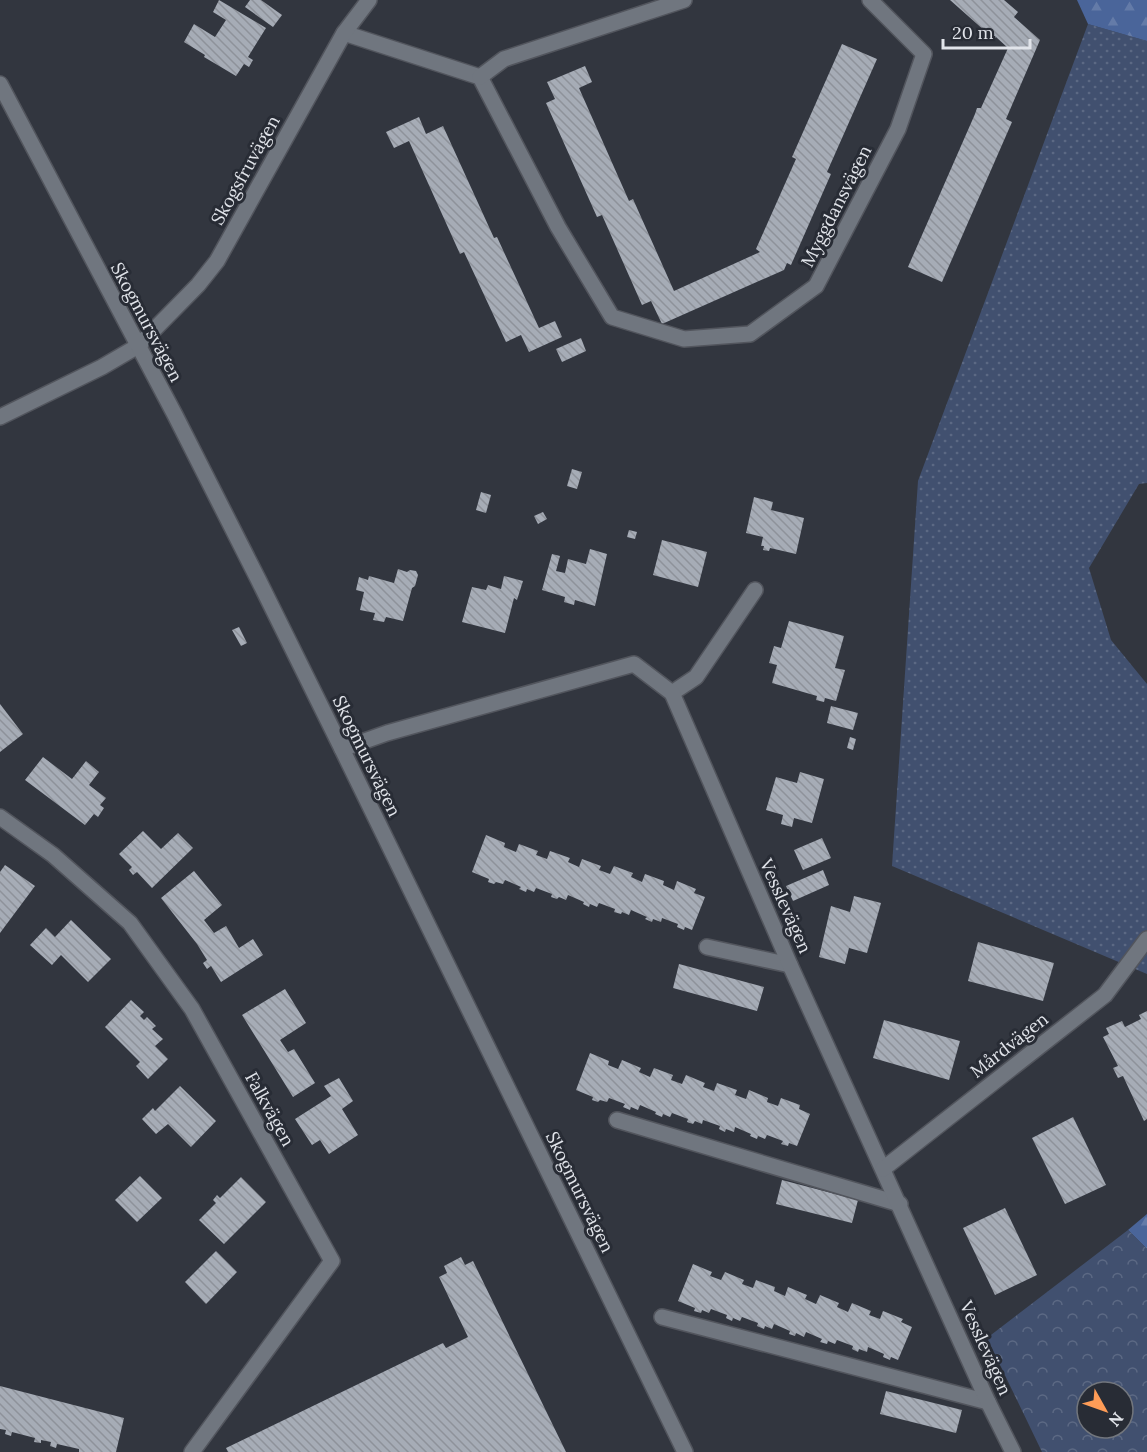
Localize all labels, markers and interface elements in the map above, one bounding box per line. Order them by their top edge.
scale bar [943,12,1030,50]
text: 20 m [952,21,994,44]
street label: Skogsfruvägen [205,111,285,229]
street label: Myggdansvägen [795,141,877,271]
street label: Skogmursvägen [106,258,188,386]
street label: Skogmursvägen [328,692,406,820]
street label: Vesslevägen [755,854,817,957]
street label: Mårdvägen [965,1007,1053,1083]
street label: Falkvägen [240,1068,300,1150]
street label: Skogmursvägen [541,1128,619,1256]
street label: Vesslevägen [955,1296,1017,1399]
north arrow [1075,1380,1135,1440]
text: N [1105,1408,1128,1431]

